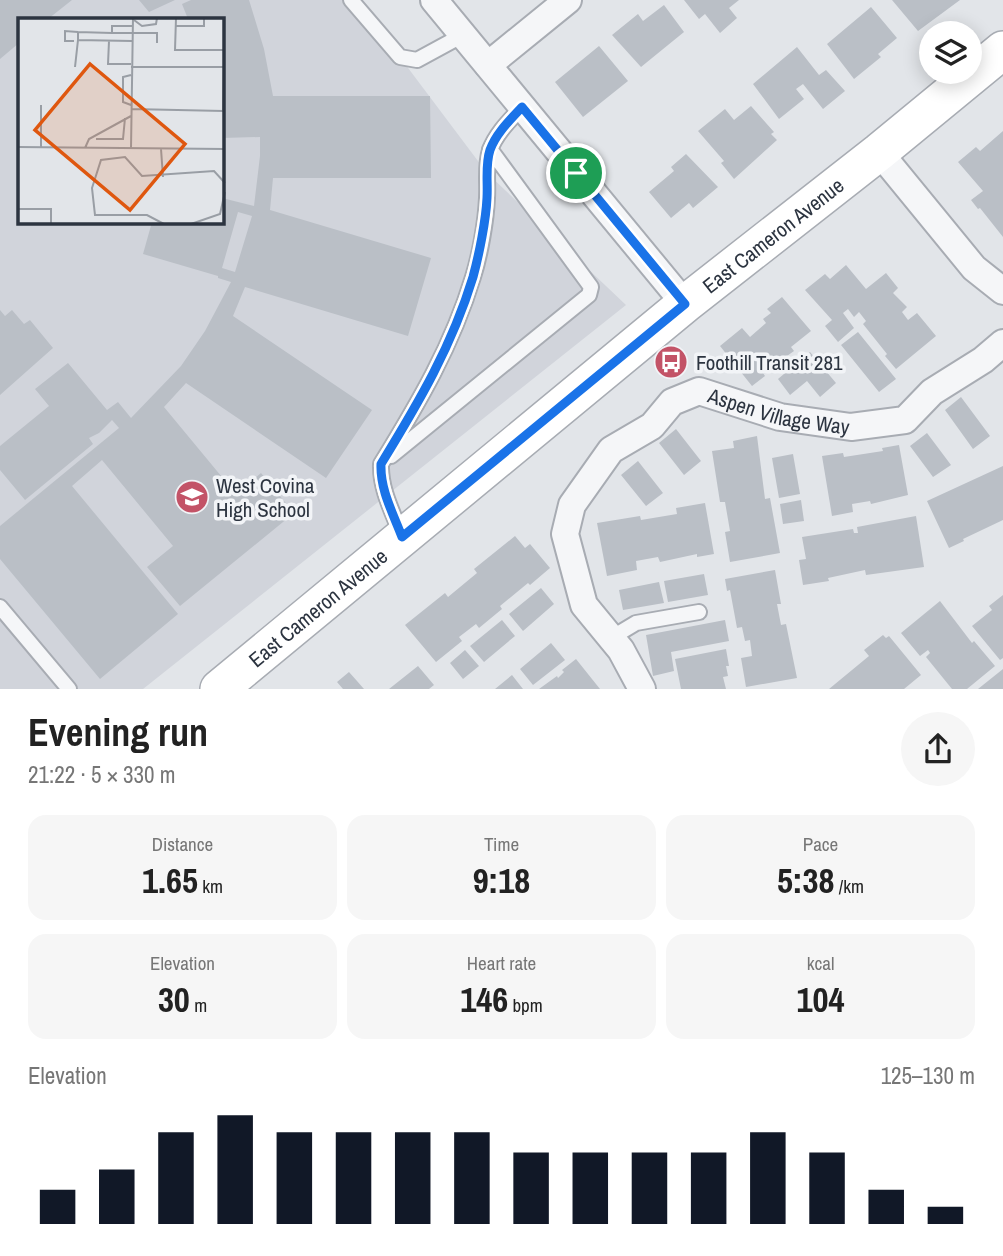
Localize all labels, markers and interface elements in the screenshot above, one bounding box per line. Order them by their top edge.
inset map [18,18,224,224]
map controls [919,21,982,84]
button: layers [919,21,982,84]
pin [546,143,606,203]
icon: arrive [557,154,595,192]
street label: East Cameron Avenue [696,171,849,300]
bus stop icon: Foothill Transit 281 [652,343,690,381]
place label: Foothill Transit 281 [696,348,843,377]
street label: Aspen Village Way [704,380,852,441]
place label: West Covina High School [216,471,315,524]
school or university icon: West Covina High School [173,478,211,516]
street label: East Cameron Avenue [242,541,393,673]
text: Evening run [28,707,208,758]
button: share [901,712,975,786]
text: 21:22 · 5 × 330 m [28,759,175,790]
text: Distance [152,831,213,857]
text: Time [484,831,519,857]
text: Pace [803,831,838,857]
text: 1.65 [142,857,198,904]
text: 9:18 [473,857,530,904]
text: 5:38 [777,857,835,904]
text: km [198,873,223,899]
text: /km [835,873,864,899]
text: Elevation [150,950,215,976]
text: Heart rate [467,950,536,976]
text: kcal [807,950,834,976]
text: 30 [158,976,190,1023]
text: 146 [460,976,508,1023]
text: 104 [797,976,844,1023]
text: m [190,992,207,1018]
text: bpm [508,992,543,1018]
text: Elevation [28,1060,107,1091]
text: 125–130 m [881,1060,975,1091]

